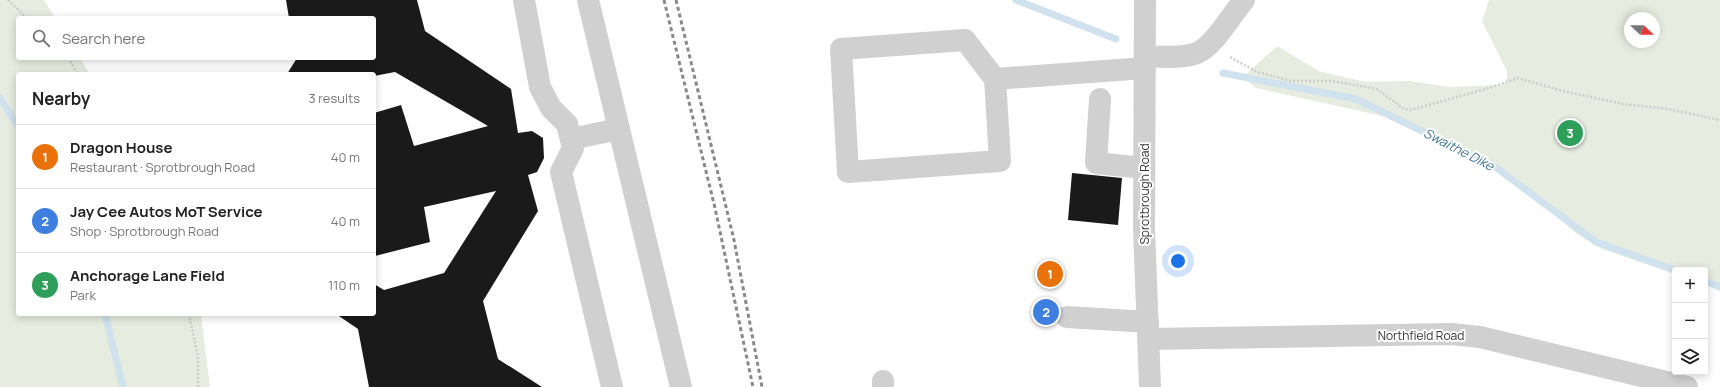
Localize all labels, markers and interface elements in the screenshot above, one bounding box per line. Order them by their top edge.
north arrow [1624,12,1660,48]
search box [16,16,376,60]
icon: search [30,27,52,49]
text: Search here [62,28,145,49]
text: Nearby [32,87,90,110]
text: 3 results [308,89,360,107]
pin: 3 [1557,118,1583,148]
water label: Swaithe Dike [1421,124,1498,175]
text: Dragon House [70,137,172,158]
street label: Sprotbrough Road [1136,143,1153,245]
text: 1 [42,148,48,166]
text: 40 m [331,148,360,166]
text: Restaurant · Sprotbrough Road [70,158,255,176]
text: Jay Cee Autos MoT Service [70,201,263,222]
text: 2 [41,212,49,230]
text: 40 m [331,212,360,230]
text: Shop · Sprotbrough Road [70,222,219,240]
your location [1168,251,1188,271]
pin: 1 [1037,259,1063,289]
text: Anchorage Lane Field [70,265,225,286]
map controls [1672,267,1708,375]
button: + [1672,267,1708,303]
text: 3 [41,276,49,294]
text: 110 m [328,276,360,294]
text: Park [70,286,96,304]
pin: 2 [1033,297,1059,327]
button: − [1672,303,1708,339]
street label: Northfield Road [1378,327,1464,344]
button: layers [1672,339,1708,375]

